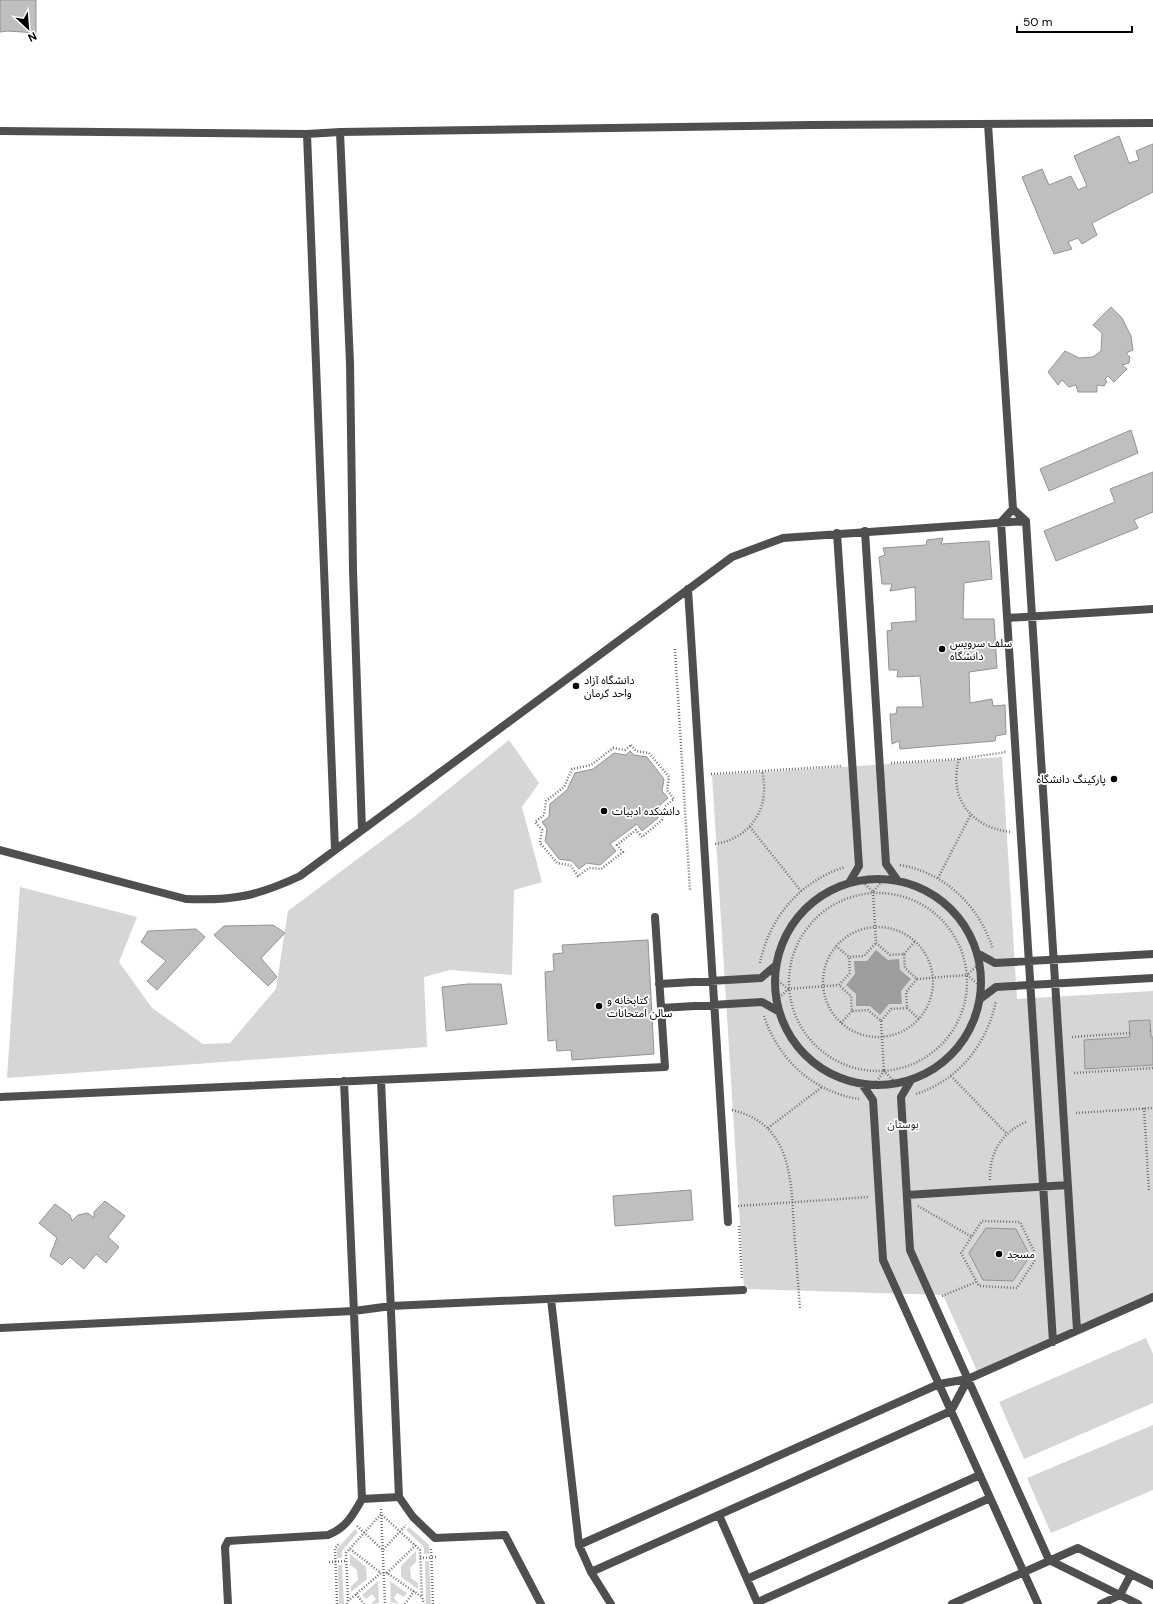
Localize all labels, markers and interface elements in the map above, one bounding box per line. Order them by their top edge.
north arrow [8,8,48,48]
scale bar [1017,8,1132,34]
text: 50 m [1023,14,1052,30]
text: N [26,29,39,45]
place label: سلف سرویس دانشگاه [950,636,1012,663]
marker: سلف سرویس دانشگاه [937,644,947,654]
place label: دانشگاه آزاد واحد کرمان [584,673,635,700]
marker: دانشگاه آزاد واحد کرمان [571,681,581,691]
place label: پارکینگ دانشگاه [1036,772,1106,787]
marker: پارکینگ دانشگاه [1109,774,1119,784]
place label: دانشکده ادبیات [612,804,680,818]
marker: دانشکده ادبیات [599,806,609,816]
place label: کتابخانه و سالن امتحانات [607,993,673,1020]
marker: کتابخانه و سالن امتحانات [594,1001,604,1011]
park label: بوستان [887,1117,919,1131]
place label: مسجد [1007,1247,1035,1261]
marker: مسجد [994,1249,1004,1259]

